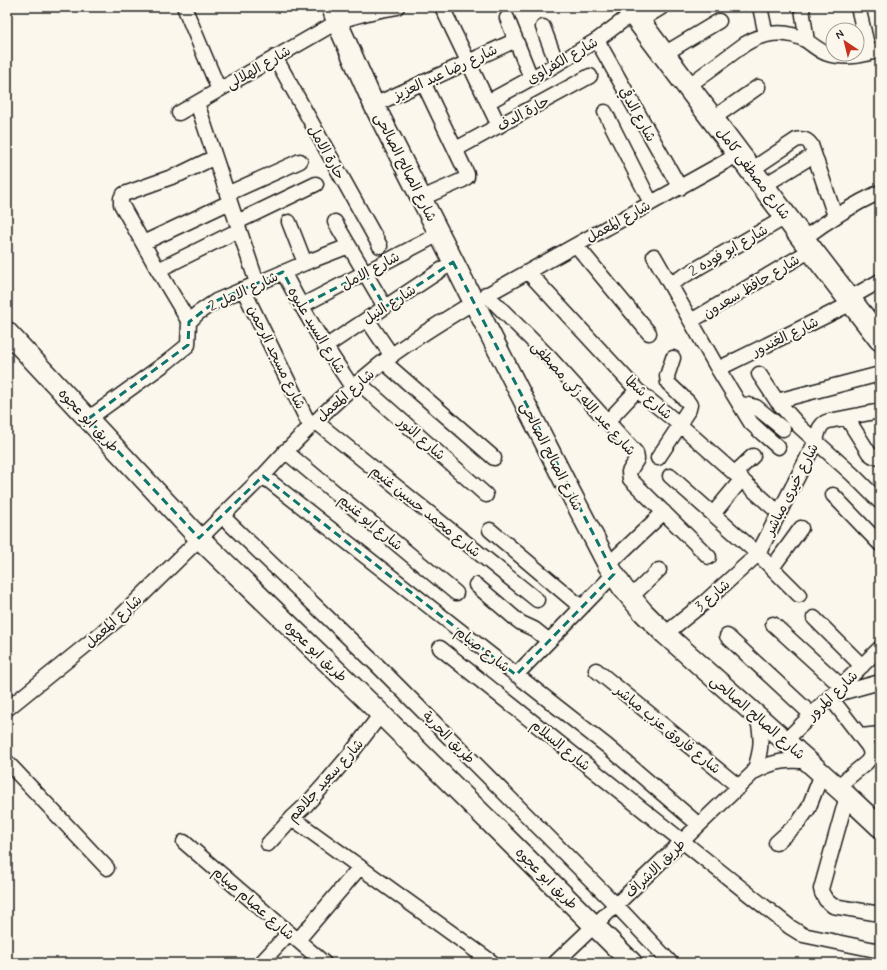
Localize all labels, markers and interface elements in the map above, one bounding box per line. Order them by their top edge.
north arrow [825,22,865,62]
text: N [833,27,847,42]
street label: شارع الكفراوى [524,33,601,88]
street label: شارع رضا عبد العزيز [390,41,500,105]
street label: شارع الهلالى [223,42,294,94]
street label: شارع الدقي [614,84,660,146]
street label: حارة الدف [494,92,553,136]
street label: شارع الصالح الصالحى [370,110,440,225]
street label: حارة الامل [304,122,348,183]
street label: شارع مصطفى كامل [713,124,794,223]
street label: شارع المعمل [583,197,654,247]
street label: شارع ابو فوده 2 [686,221,771,281]
street label: شارع الامل [338,248,403,294]
street label: شارع حافظ سعدون [700,251,803,323]
street label: شارع الامل 2 [206,268,281,316]
street label: شارع النيل [360,281,419,329]
street label: شارع السيد عليوه [283,284,349,377]
street label: شارع مسجد الرحمن [243,302,309,412]
street label: شارع الغندور [748,313,822,361]
street label: شارع عبد الله زكى مصطفى [527,338,639,460]
street label: شارع المعمل [313,366,378,426]
street label: شارع شطا [621,372,676,424]
street label: طريق ابو عجوه [54,385,122,456]
street label: شارع الصالح الصالحى [516,399,586,514]
street label: شارع النور [393,413,449,464]
street label: شارع خيرى مباشر [760,440,823,539]
street label: شارع محمد حسين غنيم [366,462,484,563]
street label: شارع ابو غنيم [334,491,406,556]
street label: شارع 3 [691,576,734,616]
street label: شارع المعمل [81,591,146,652]
street label: طريق ابو عجوه [280,617,351,686]
street label: شارع صيام [451,623,513,677]
street label: شارع المرور [803,667,862,725]
street label: شارع الصالح الصالحى [706,672,808,764]
street label: شارع فاروق عزب مباشر [610,681,724,778]
street label: طريق الحرية [418,708,478,768]
street label: شارع السلام [526,716,594,776]
street label: شارع سعيد جلاهم [284,735,368,827]
street label: طريق الاشراف [622,836,690,902]
street label: طريق ابو عجوه [511,844,581,914]
street label: شارع عصام صيام [208,863,298,945]

